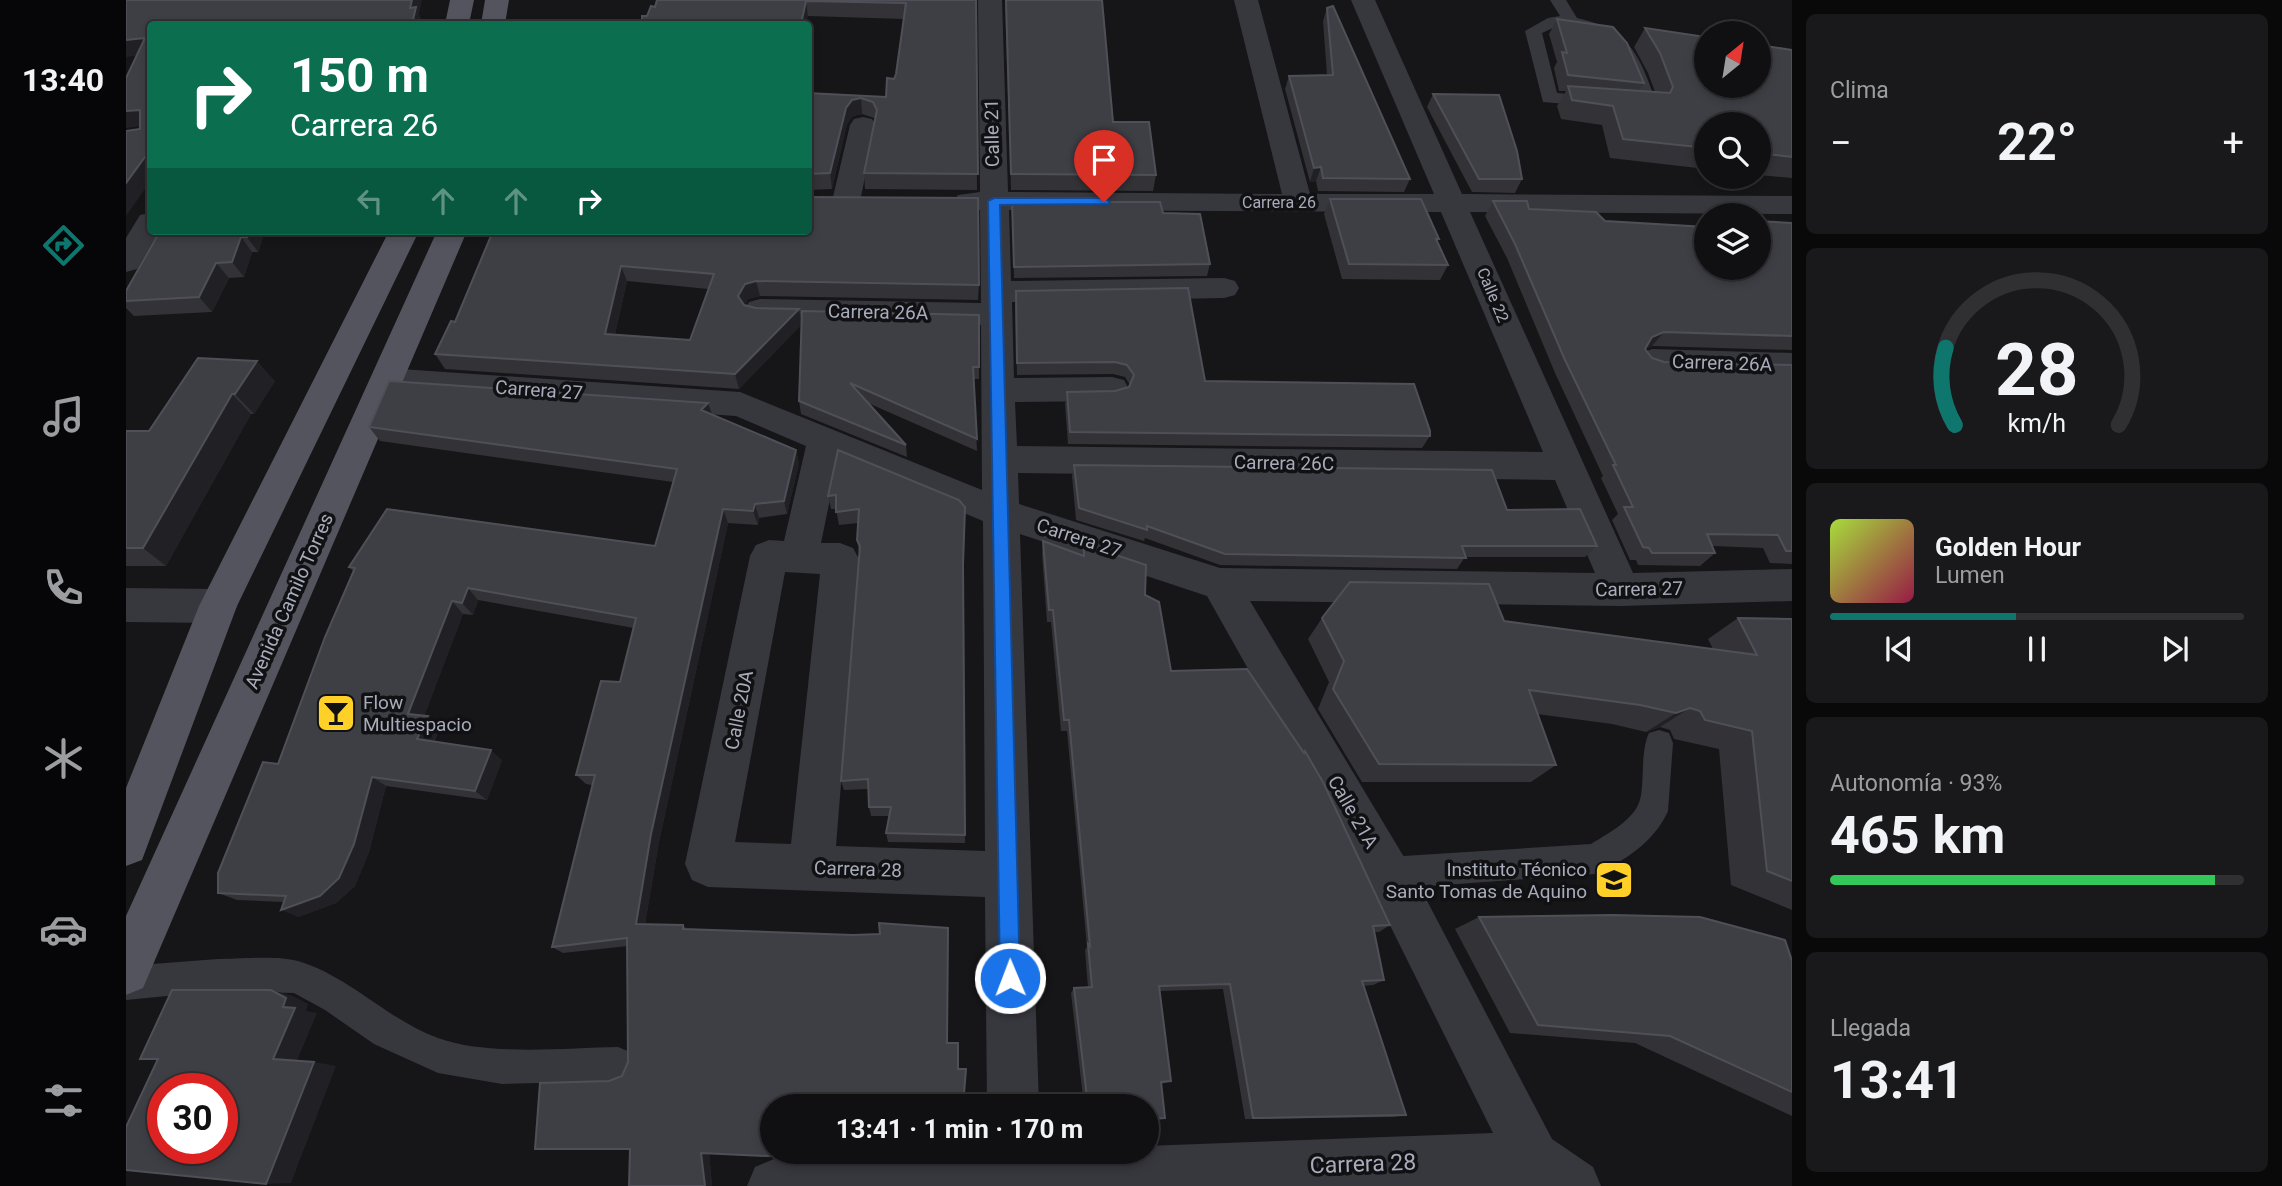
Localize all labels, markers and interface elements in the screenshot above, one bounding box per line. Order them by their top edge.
north arrow [1694,21,1771,98]
map controls [1694,21,1771,280]
text: 150 m [290,47,429,104]
icon: right [175,49,266,140]
text: 13:40 [22,61,104,99]
text: Clima [1830,77,1889,104]
street label: Calle 21 [980,99,1004,167]
text: Carrera 26 [290,106,438,144]
button: search [1694,112,1771,189]
text: 22° [1997,112,2077,173]
text: − [1830,121,1852,165]
text: + [2222,121,2244,165]
pin [1074,130,1134,202]
icon: arrive [1085,141,1123,179]
icon: left [351,182,389,220]
icon: ahead [424,182,462,220]
icon: ahead [497,182,535,220]
icon: right [570,182,608,220]
street label: Carrera 26 [1242,193,1316,212]
button: layers [1694,203,1771,280]
icon: directions [39,221,88,270]
street label: Calle 22 [1473,265,1513,325]
street label: Carrera 26A [828,300,929,324]
text: 28 [1995,327,2079,413]
street label: Carrera 26A [1671,350,1773,376]
street label: Carrera 27 [494,375,584,405]
icon: music [39,392,88,441]
text: km/h [2008,408,2066,437]
street label: Carrera 26C [1234,451,1334,475]
street label: Avenida Camilo Torres [240,510,338,692]
street label: Carrera 27 [1034,513,1124,563]
text: Golden Hour [1935,532,2081,562]
text: Lumen [1935,562,2005,589]
icon: phone [39,563,88,612]
street label: Carrera 27 [1595,577,1683,601]
icon: previous [1880,630,1918,668]
icon: pause [2018,630,2056,668]
icon: next [2156,630,2194,668]
street label: Calle 20A [720,668,758,752]
place label: Flow Multiespacio [363,691,472,736]
bar icon: Flow Multiespacio [315,692,357,734]
icon: climate [39,734,88,783]
text: Autonomía · 93% [1830,770,2002,797]
street label: Calle 21A [1323,771,1383,853]
text: 465 km [1830,805,2005,866]
street label: Carrera 28 [814,856,902,882]
place label: Instituto Técnico Santo Tomas de Aquino [1386,858,1587,903]
school or university icon: Instituto Técnico Santo Tomas de Aquino [1593,859,1635,901]
icon: car [39,905,88,954]
position arrow [973,941,1047,1015]
text: Llegada [1830,1015,1911,1042]
text: 13:41 [1830,1050,1964,1111]
speed limit sign: 30 [147,1073,238,1164]
icon: filters [39,1076,88,1125]
text: 13:41 · 1 min · 170 m [836,1114,1083,1144]
street label: Carrera 28 [1309,1149,1417,1179]

